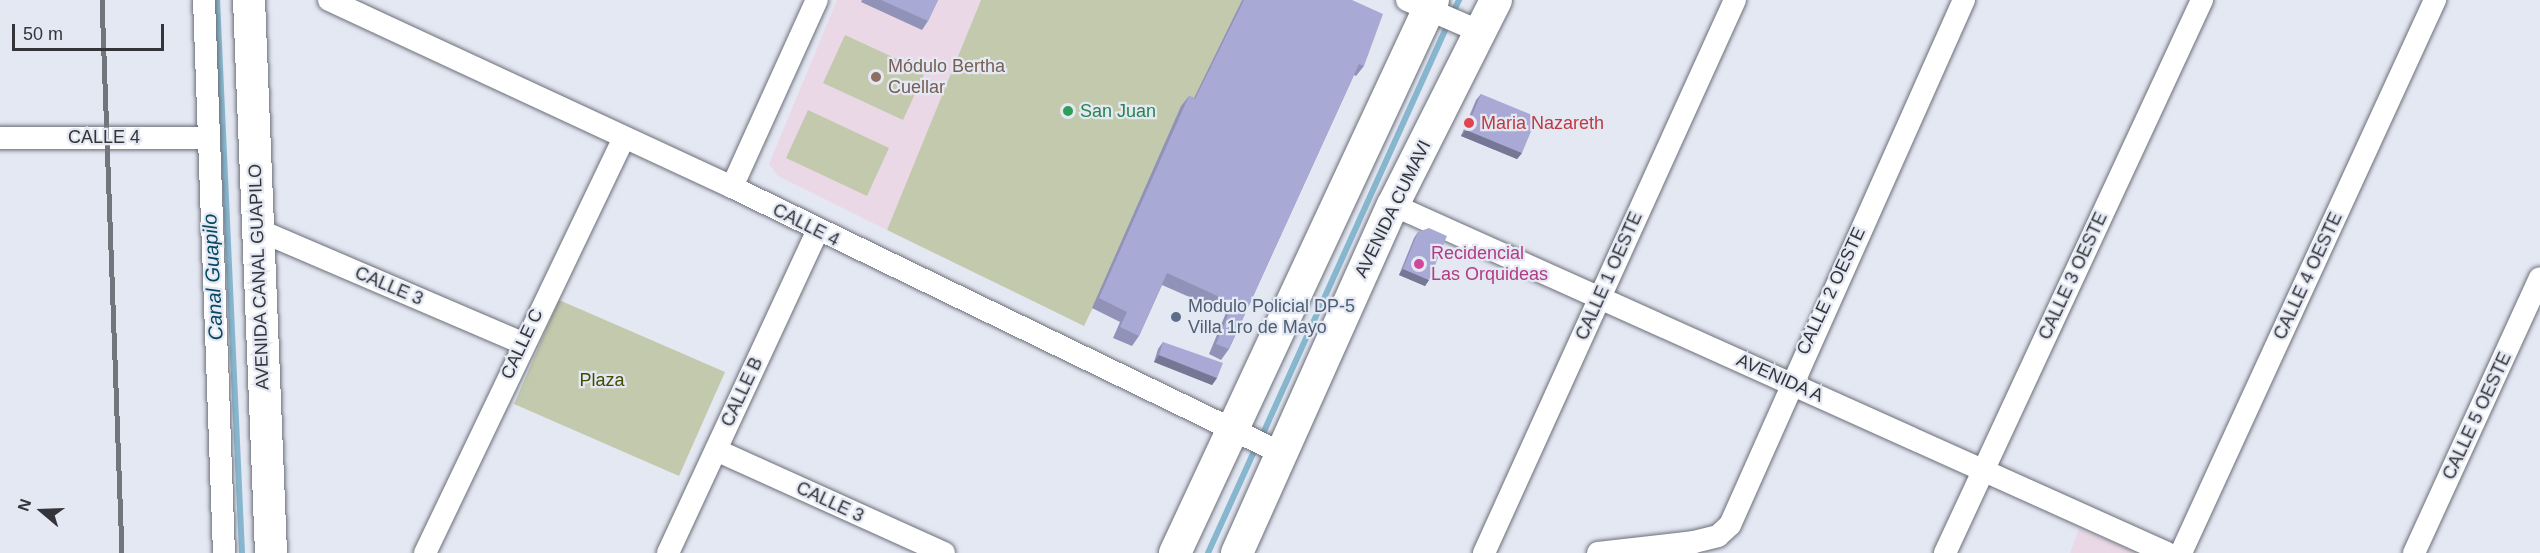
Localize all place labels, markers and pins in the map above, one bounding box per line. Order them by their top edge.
place label: Módulo Bertha Cuellar [888,56,1005,98]
marker: Módulo Bertha Cuellar [869,70,883,84]
place label: San Juan [1080,100,1156,122]
marker: San Juan [1061,104,1075,118]
place label: Maria Nazareth [1481,112,1604,134]
marker: Maria Nazareth [1462,116,1476,130]
place label: Recidencial Las Orquideas [1431,243,1548,286]
marker: Recidencial Las Orquideas [1412,257,1426,271]
place label: Modulo Policial DP-5 Villa 1ro de Mayo [1188,296,1355,338]
marker: Modulo Policial DP-5 Villa 1ro de Mayo [1169,310,1183,324]

